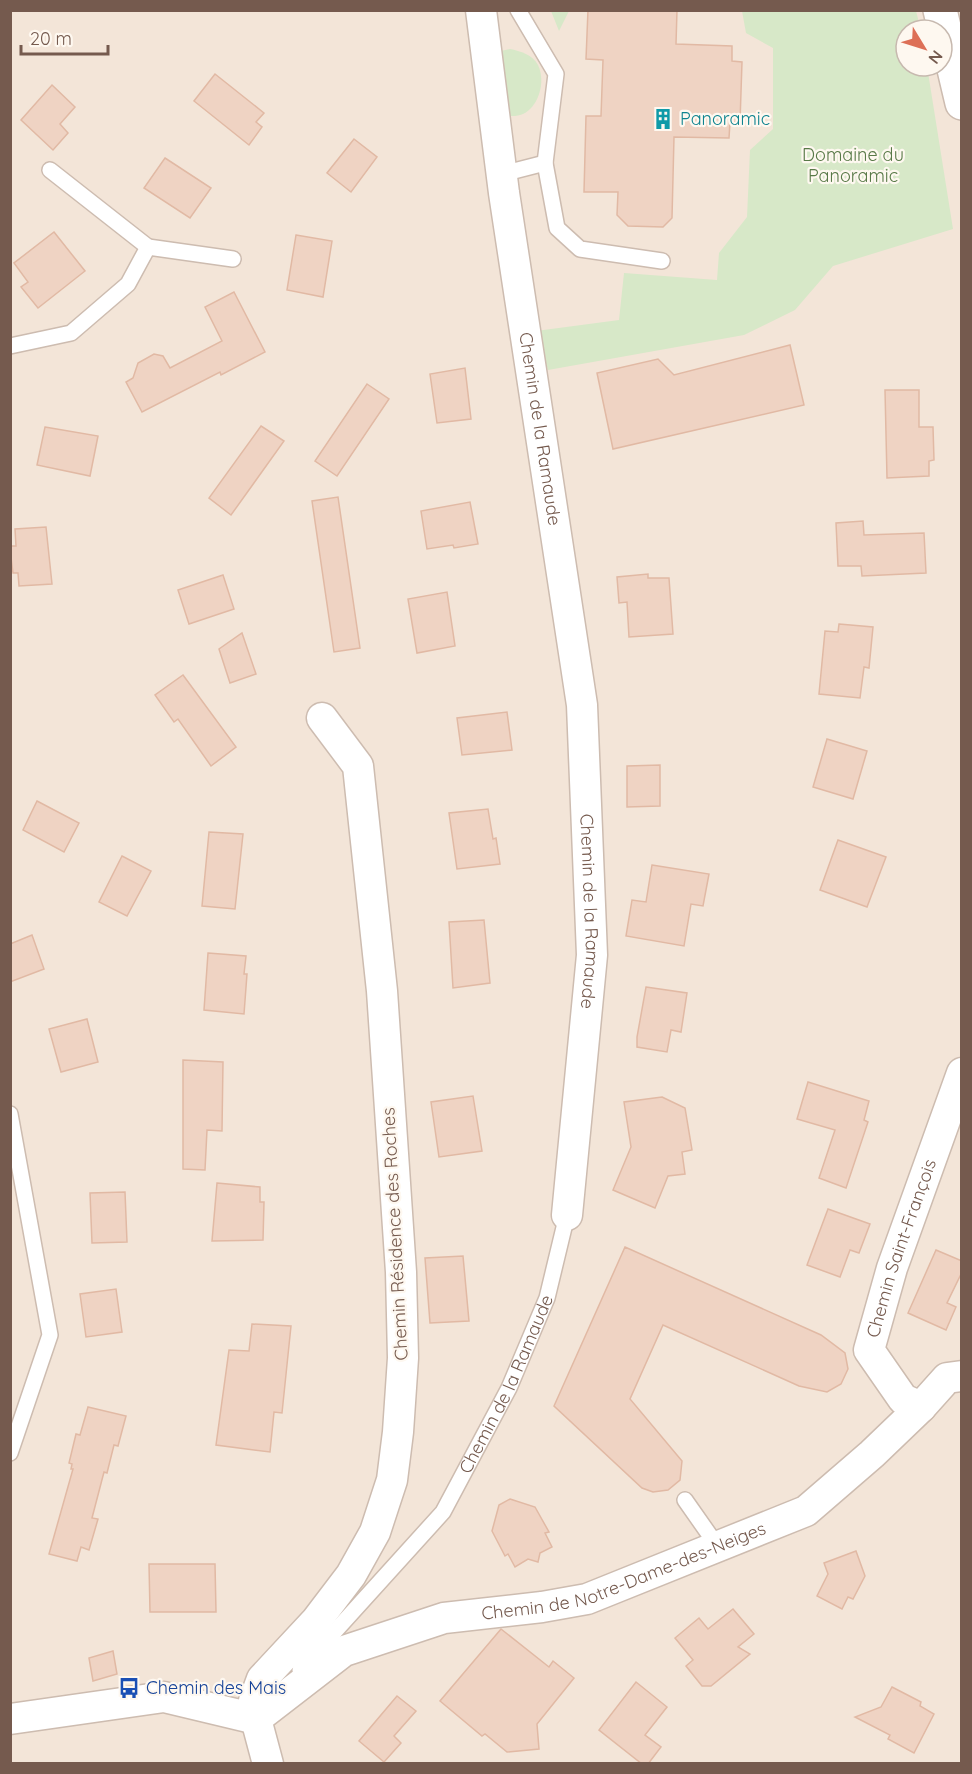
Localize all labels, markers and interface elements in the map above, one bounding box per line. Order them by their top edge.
scale bar [21,18,108,56]
north arrow [894,18,954,78]
text: 20 m [30,27,72,50]
text: N [924,46,947,68]
building icon: Panoramic [651,107,675,131]
place label: Panoramic [680,107,770,130]
park label: Domaine du Panoramic [802,143,904,187]
street label: Chemin de la Ramaude [514,330,567,527]
street label: Chemin de la Ramaude [575,813,604,1010]
street label: Chemin Résidence des Roches [376,1107,413,1361]
street label: Chemin Saint-François [861,1156,941,1340]
street label: Chemin de la Ramaude [454,1291,558,1477]
street label: Chemin de Notre-Dame-des-Neiges [480,1516,769,1625]
bus stop icon: Chemin des Mais [117,1676,141,1700]
place label: Chemin des Mais [146,1676,286,1699]

